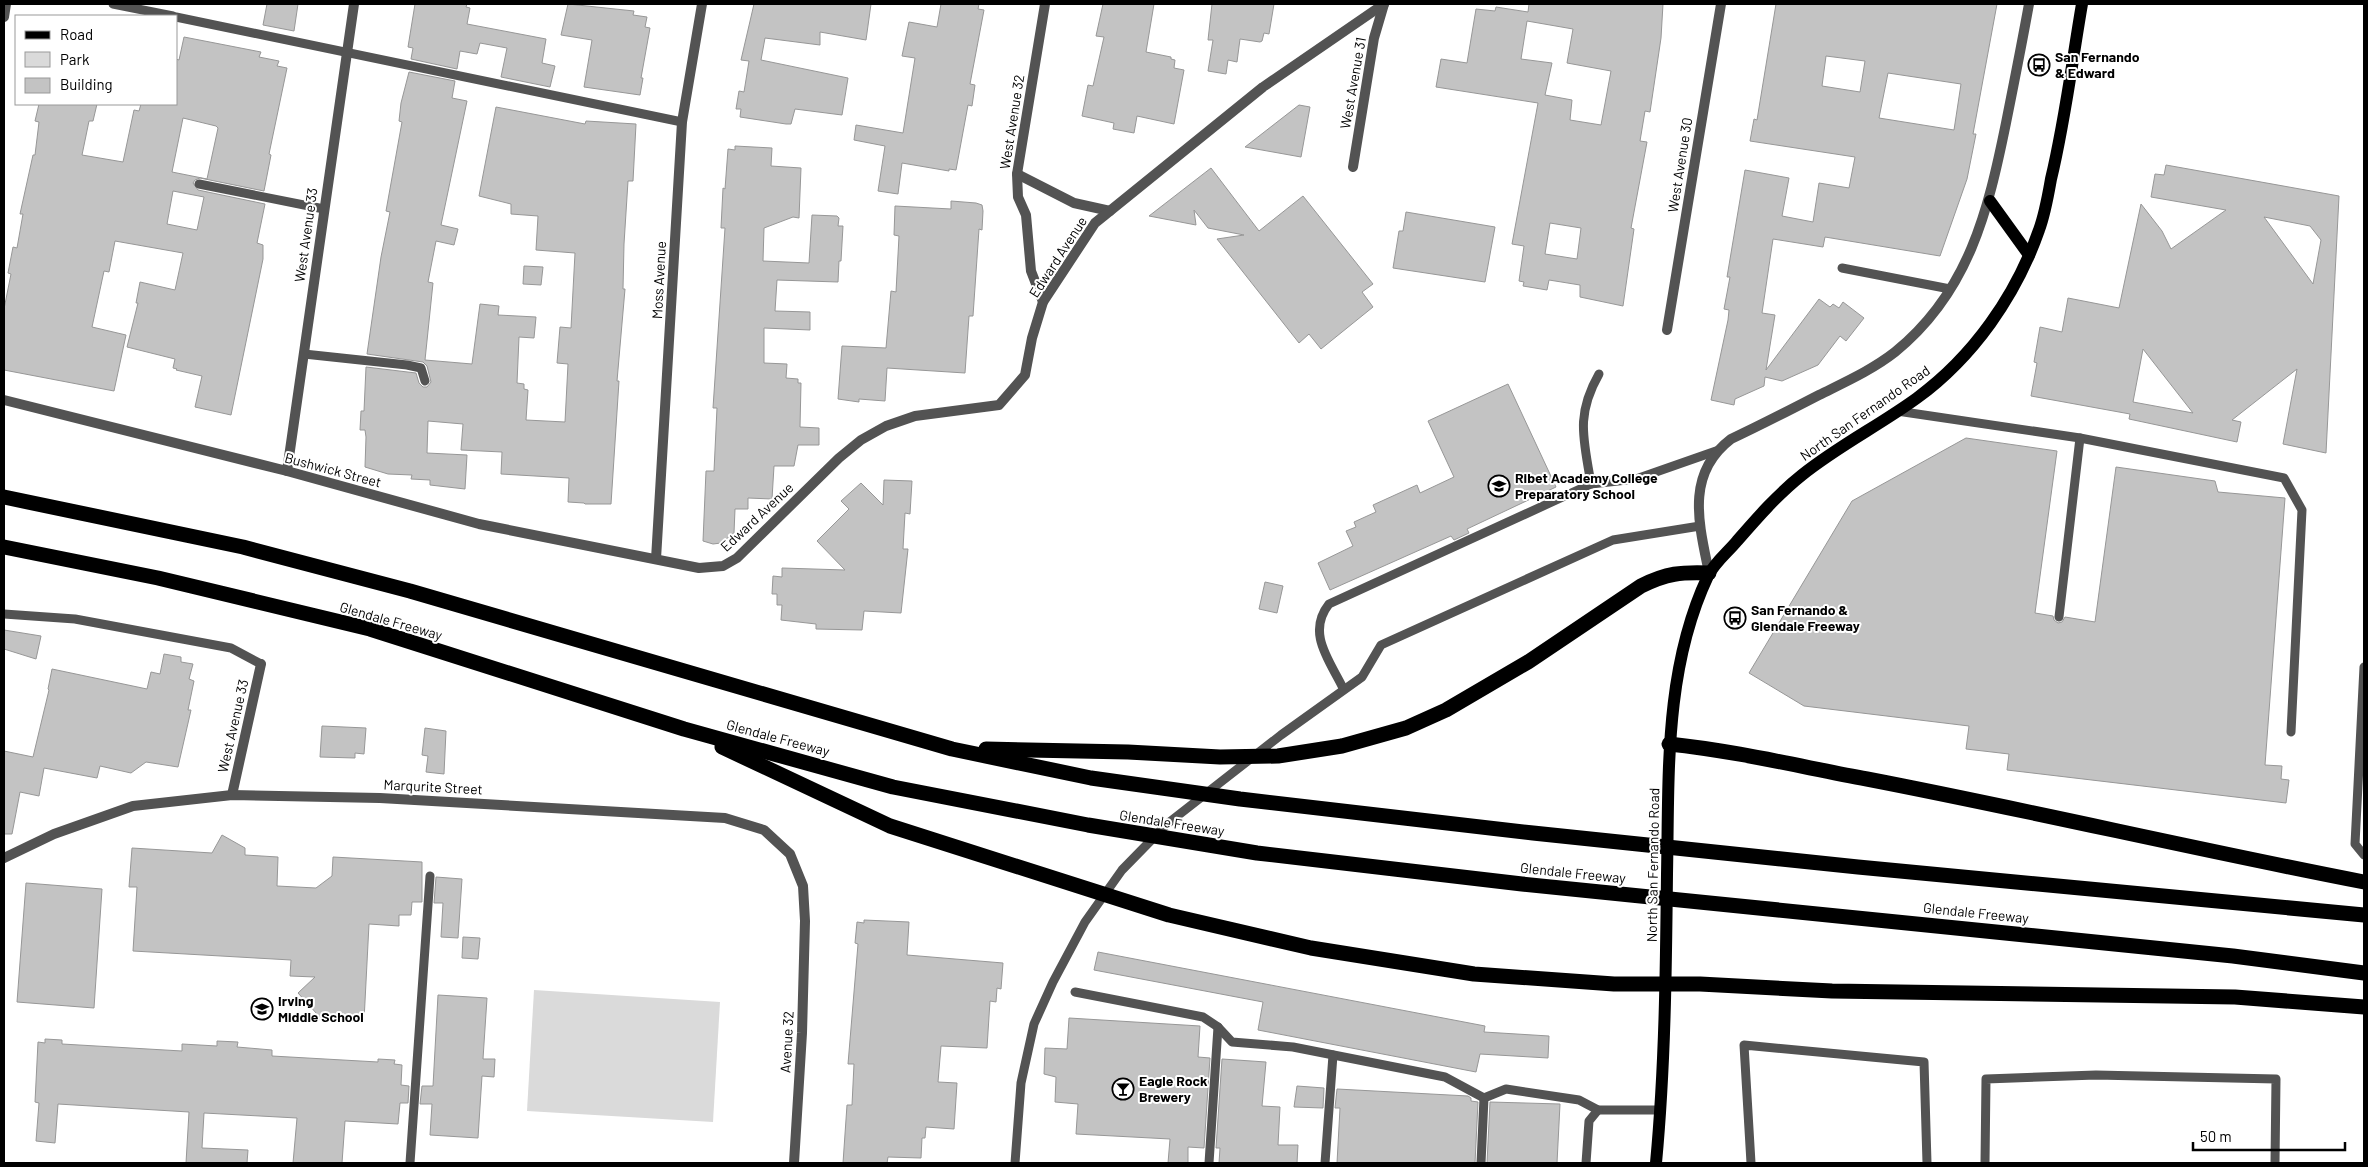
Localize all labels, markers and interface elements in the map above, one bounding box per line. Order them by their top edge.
legend [15,15,178,105]
text: Road [60,25,93,43]
street label: West Avenue 31 [1336,36,1369,130]
place label: San Fernando & Edward [2055,48,2140,81]
text: Park [60,50,90,68]
bus stop icon: San Fernando & Edward [2027,53,2051,77]
street label: West Avenue 32 [996,73,1027,170]
text: Building [60,75,113,93]
street label: West Avenue 30 [1664,116,1695,214]
street label: West Avenue 33 [290,187,321,283]
street label: Edward Avenue [1025,213,1090,300]
street label: Moss Avenue [648,240,669,319]
street label: North San Fernando Road [1797,361,1933,464]
street label: Bushwick Street [283,448,383,491]
place label: Ribet Academy College Preparatory School [1515,469,1658,502]
school or university icon: Ribet Academy College Preparatory School [1487,474,1511,498]
street label: Edward Avenue [717,479,797,555]
street label: Glendale Freeway [338,598,445,643]
place label: San Fernando & Glendale Freeway [1751,601,1860,634]
bus stop icon: San Fernando & Glendale Freeway [1723,606,1747,630]
street label: West Avenue 33 [214,678,252,774]
street label: Glendale Freeway [725,716,832,760]
street label: Marqurite Street [383,775,483,798]
street label: North San Fernando Road [1643,788,1662,942]
street label: Glendale Freeway [1118,806,1226,839]
street label: Glendale Freeway [1519,859,1627,887]
street label: Glendale Freeway [1922,899,2030,927]
place label: Irving Middle School [278,992,364,1025]
school or university icon: Irving Middle School [250,997,274,1021]
street label: Avenue 32 [776,1011,797,1073]
place label: Eagle Rock Brewery [1139,1072,1208,1105]
bar icon: Eagle Rock Brewery [1111,1077,1135,1101]
scale bar [2193,1120,2346,1152]
text: 50 m [2200,1127,2232,1145]

